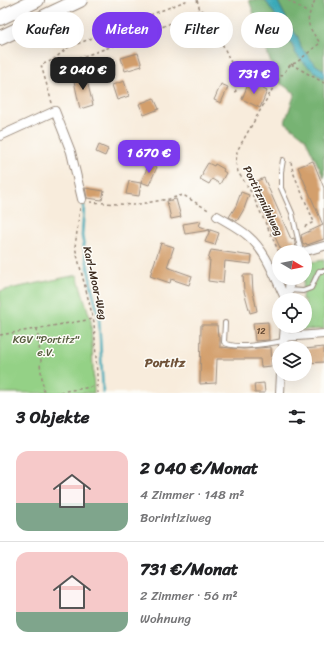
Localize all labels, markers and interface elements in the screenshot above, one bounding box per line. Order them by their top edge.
chip: Kaufen [12,12,84,48]
chip: Mieten [92,12,162,48]
chip: Filter [170,12,233,48]
chip: Neu [241,12,293,48]
pin: 2 040 € [46,57,120,91]
text: 2 040 € [59,58,107,81]
pin: 731 € [226,61,282,95]
text: 731 € [238,62,270,85]
pin: 1 670 € [112,140,186,174]
text: 1 670 € [127,141,171,164]
street label: Portitzmühlweg [238,163,288,240]
street label: Karl-Moor-Weg [77,244,113,322]
north arrow [272,245,312,285]
map controls [272,245,312,381]
button: locate [272,293,312,333]
house number: 12 [256,323,266,339]
park label: KGV "Portitz" e.V. [13,330,81,362]
button: layers [272,341,312,381]
district label: Portitz [145,351,186,374]
text: 3 Objekte [16,402,90,432]
icon: filters [286,406,308,428]
text: 2 040 €/Monat [140,453,258,483]
icon: home [48,467,96,515]
text: 4 Zimmer · 148 m² [140,483,244,506]
text: Borintiziweg [140,506,212,529]
text: 731 €/Monat [140,554,238,584]
icon: home [48,568,96,616]
text: 2 Zimmer · 56 m² [140,584,238,607]
text: Wohnung [140,607,191,630]

